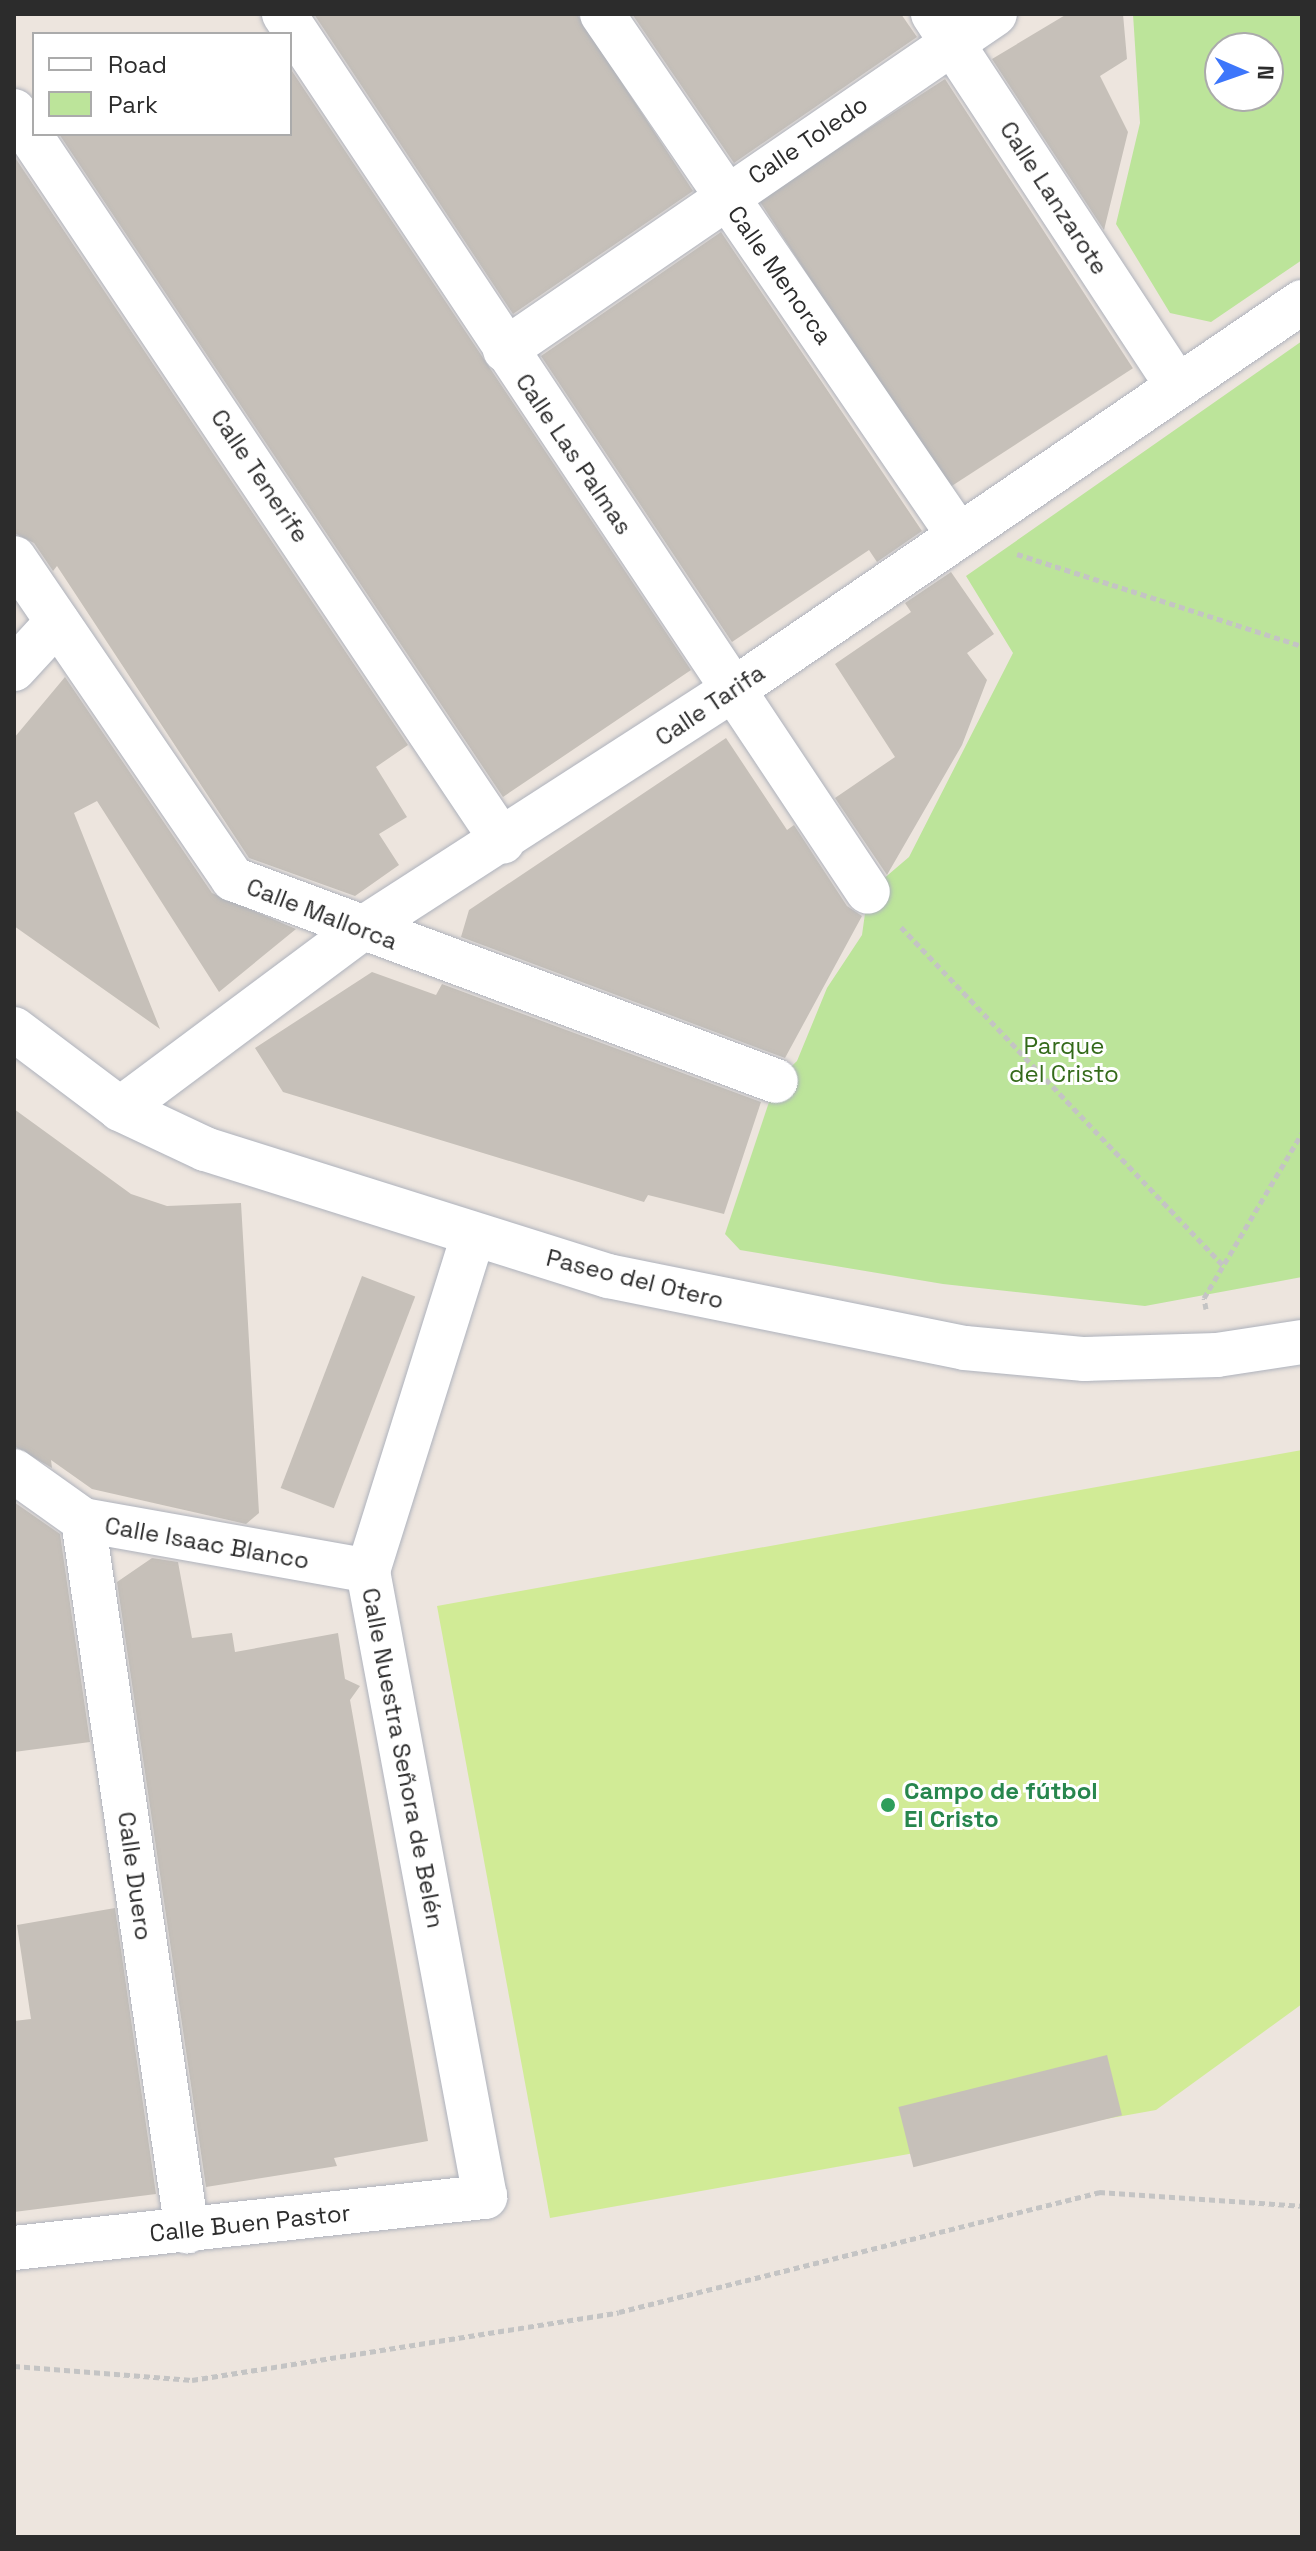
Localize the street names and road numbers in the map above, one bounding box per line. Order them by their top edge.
street label: Calle Toledo [743,89,873,191]
street label: Calle Lanzarote [994,116,1114,280]
street label: Calle Menorca [722,200,838,350]
street label: Calle Las Palmas [510,368,638,540]
street label: Calle Tenerife [205,404,315,548]
street label: Calle Tarifa [650,658,770,752]
street label: Calle Mallorca [242,872,402,956]
street label: Paseo del Otero [543,1243,727,1315]
street label: Calle Isaac Blanco [103,1511,311,1575]
street label: Calle Nuestra Señora de Belén [356,1585,450,1931]
street label: Calle Duero [112,1810,158,1942]
street label: Calle Buen Pastor [148,2198,352,2248]

